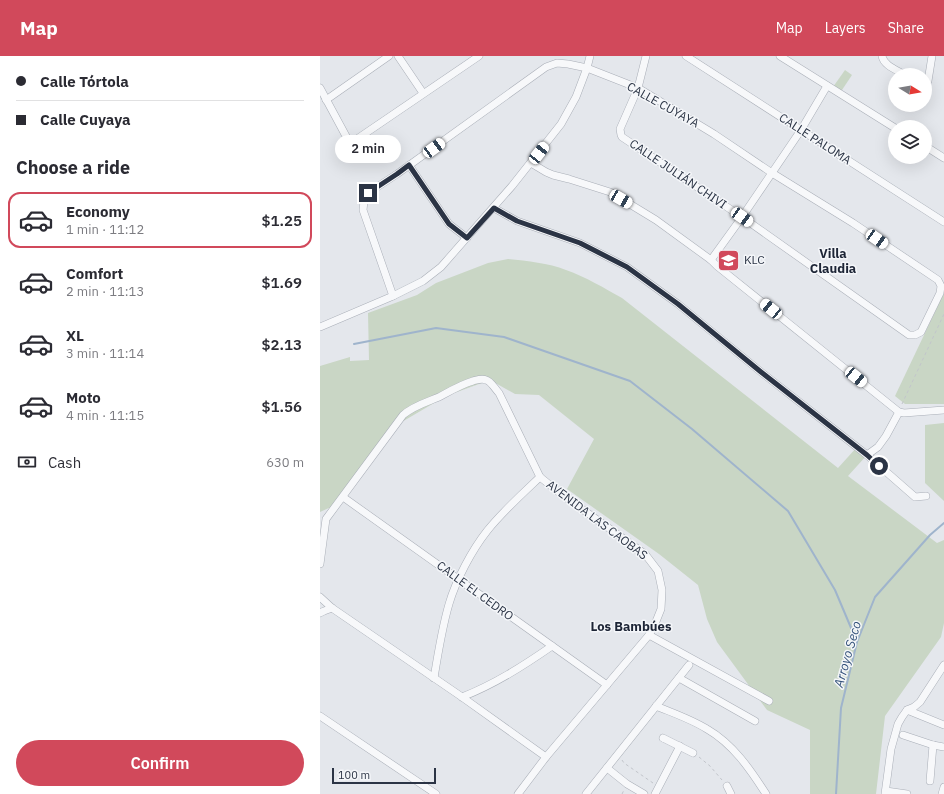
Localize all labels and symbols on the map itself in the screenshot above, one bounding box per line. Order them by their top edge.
north arrow [888,68,932,112]
street label: CALLE CUYAYA [625,79,702,131]
street label: CALLE PALOMA [776,110,854,168]
callout: 2 min [335,135,401,163]
car [421,136,447,160]
street label: CALLE JULIÁN CHIVI [627,136,730,212]
car [527,140,551,166]
route end [359,184,377,202]
car [608,188,634,210]
car [729,205,755,229]
car [864,227,890,251]
district label: Villa Claudia [810,245,856,277]
school or university icon: KLC [715,247,741,273]
place label: KLC [744,252,765,267]
car [758,297,784,321]
car [843,365,869,389]
route start [870,457,888,475]
street label: AVENIDA LAS CAOBAS [544,477,651,563]
street label: CALLE EL CEDRO [434,558,517,624]
district label: Los Bambúes [591,618,672,635]
water label: Arroyo Seco [830,619,865,690]
scale bar [332,766,436,785]

